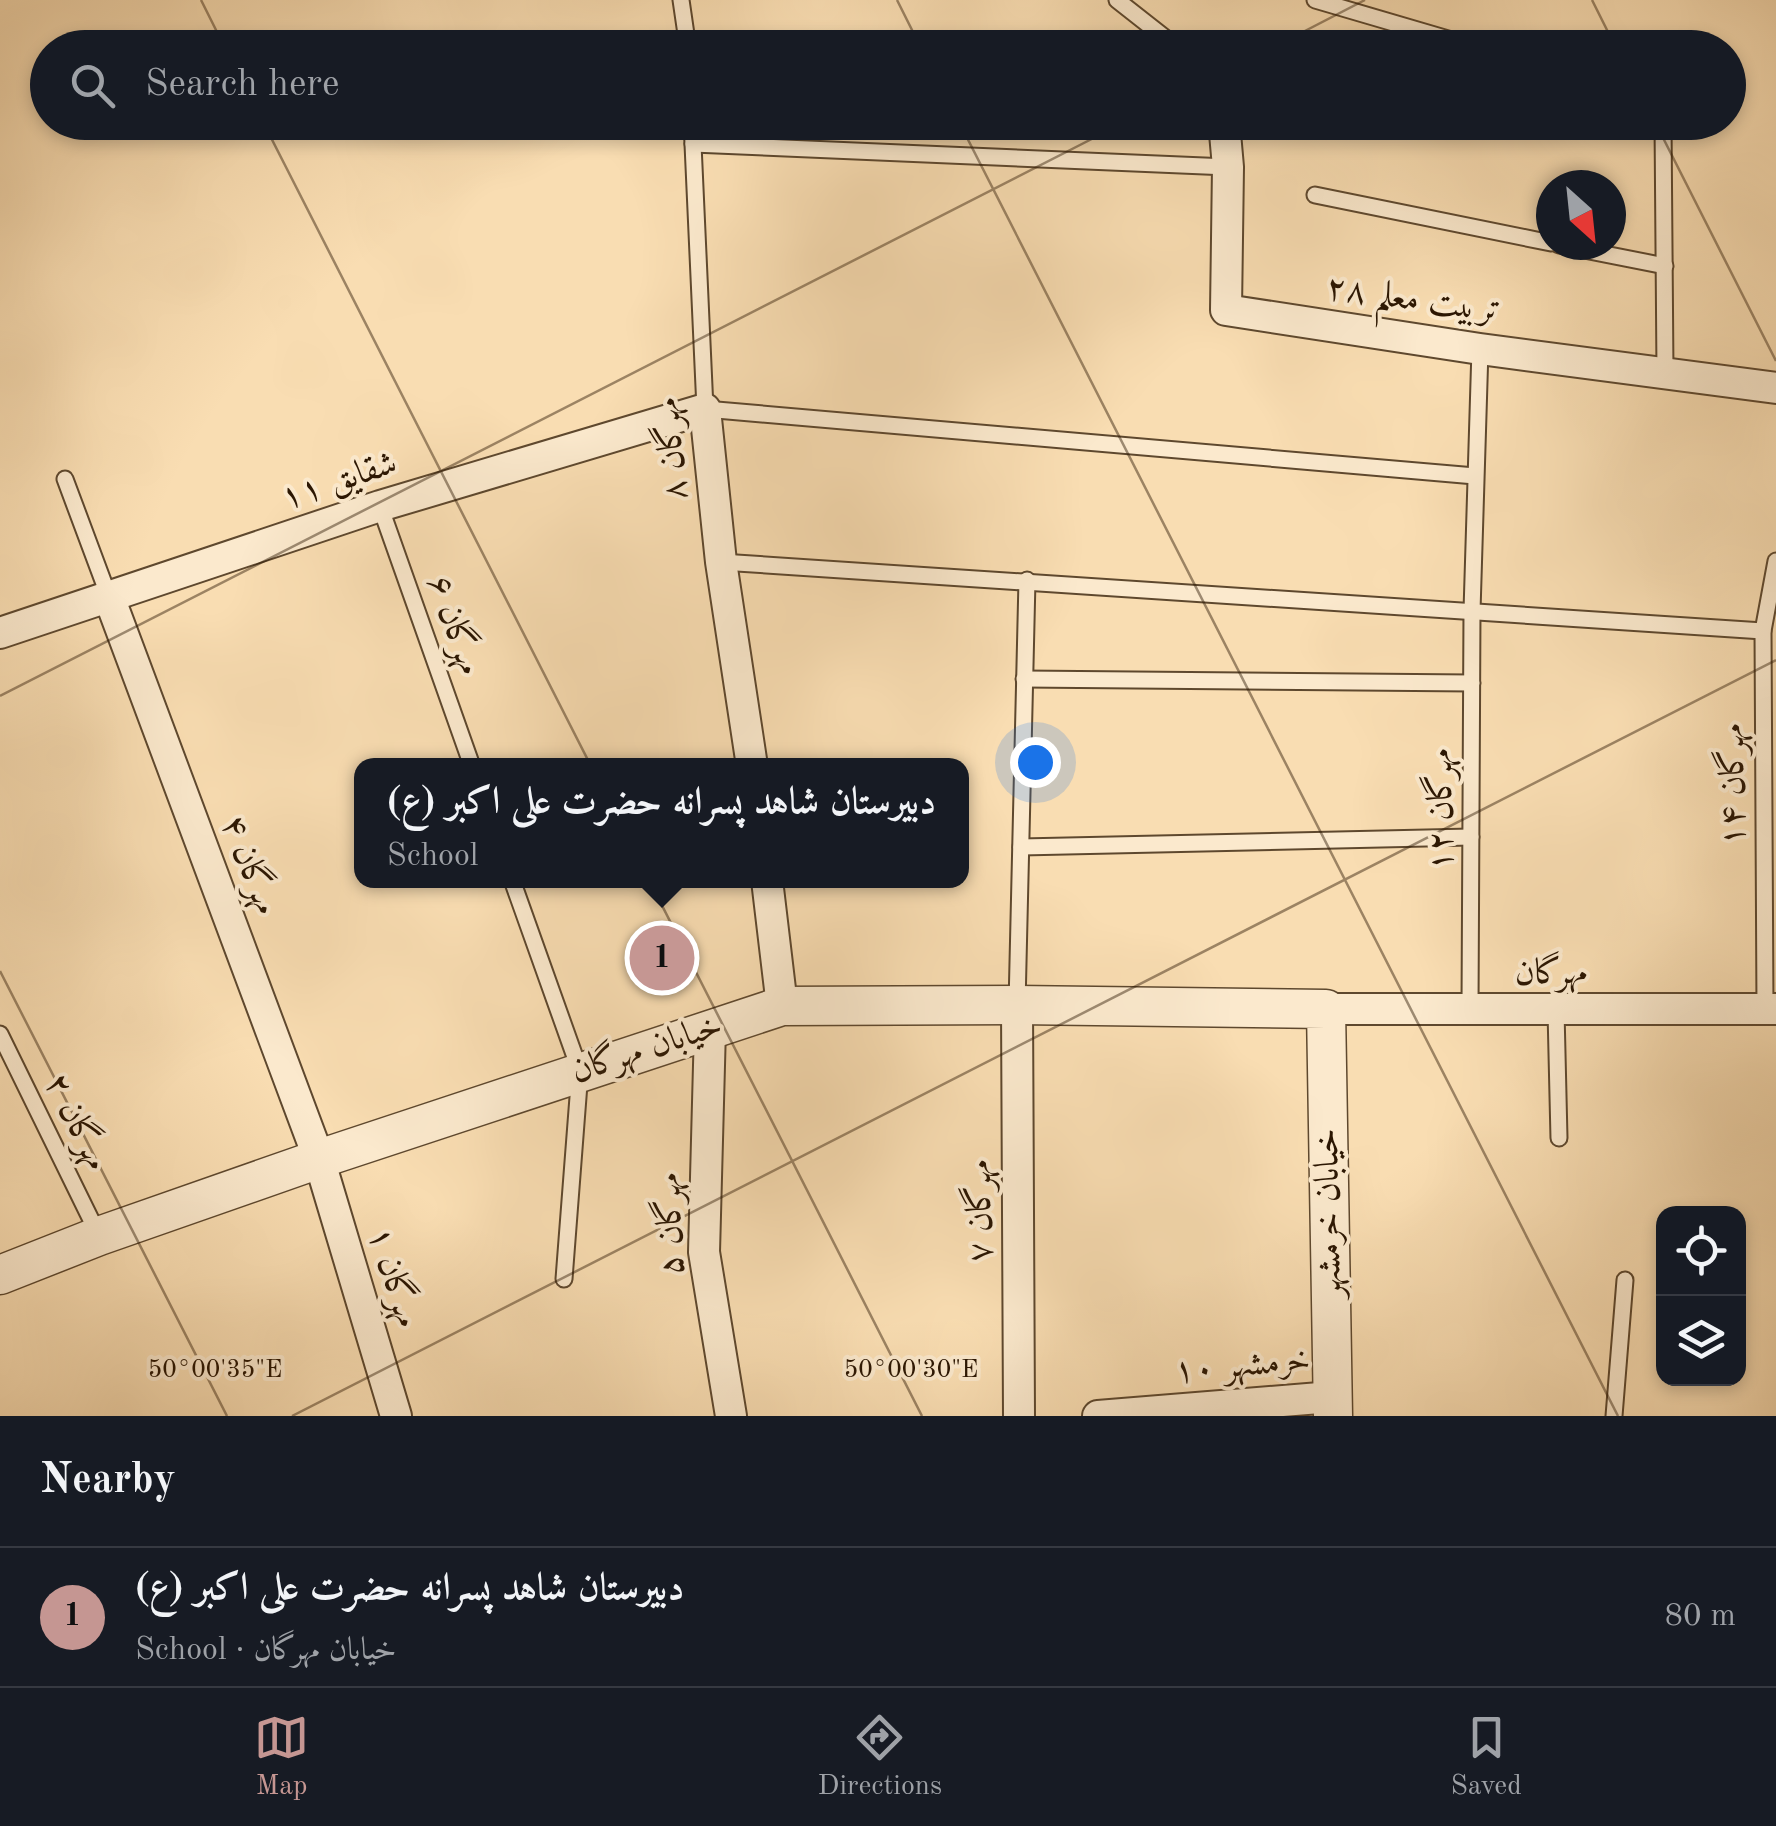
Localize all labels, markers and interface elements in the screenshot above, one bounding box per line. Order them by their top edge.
search box [30,30,1746,140]
icon: search [65,58,120,113]
text: Search here [145,66,340,104]
north arrow [1536,170,1626,260]
street label: تربیت معلم ۲۸ [1321,270,1502,344]
street label: مهرگان ۸ [644,396,697,502]
street label: شقایق ۱۱ [277,446,402,518]
street label: مهرگان ۶ [418,569,493,680]
street label: مهرگان ۱۴ [1710,723,1754,847]
your location [1010,737,1061,788]
street label: مهرگان ۱۲ [1418,748,1462,872]
popup [354,758,969,888]
text: دبیرستان شاهد پسرانه حضرت علی اکبر (ع) [387,784,936,822]
street label: مهرگان ۴ [211,809,289,920]
text: School [387,841,478,873]
pin: 1 [630,920,694,996]
street label: مهرگان [1515,950,1587,994]
street label: خیابان مهرگان [565,1002,728,1093]
street label: مهرگان ۲ [35,1066,120,1177]
street label: خیابان خرمشهر [1310,1128,1351,1301]
street label: مهرگان ۷ [957,1160,1001,1262]
street label: مهرگان ۵ [646,1172,693,1276]
map controls [1656,1206,1746,1386]
button: locate [1656,1206,1746,1296]
street label: مهرگان ۱ [358,1221,430,1332]
button: layers [1656,1296,1746,1386]
street label: خرمشهر ۱۰ [1172,1343,1312,1392]
text: 50°00'35"E [148,1358,282,1383]
text: 50°00'30"E [844,1358,978,1383]
text: Nearby [40,1460,176,1502]
text: دبیرستان شاهد پسرانه حضرت علی اکبر (ع) [135,1570,684,1608]
text: 1 [63,1601,82,1633]
text: 80 m [1665,1601,1736,1633]
text: School · خیابان مهرگان [135,1635,396,1667]
tab: Map [254,1710,309,1805]
tab: Directions [818,1710,942,1805]
tab: Saved [1450,1710,1522,1805]

